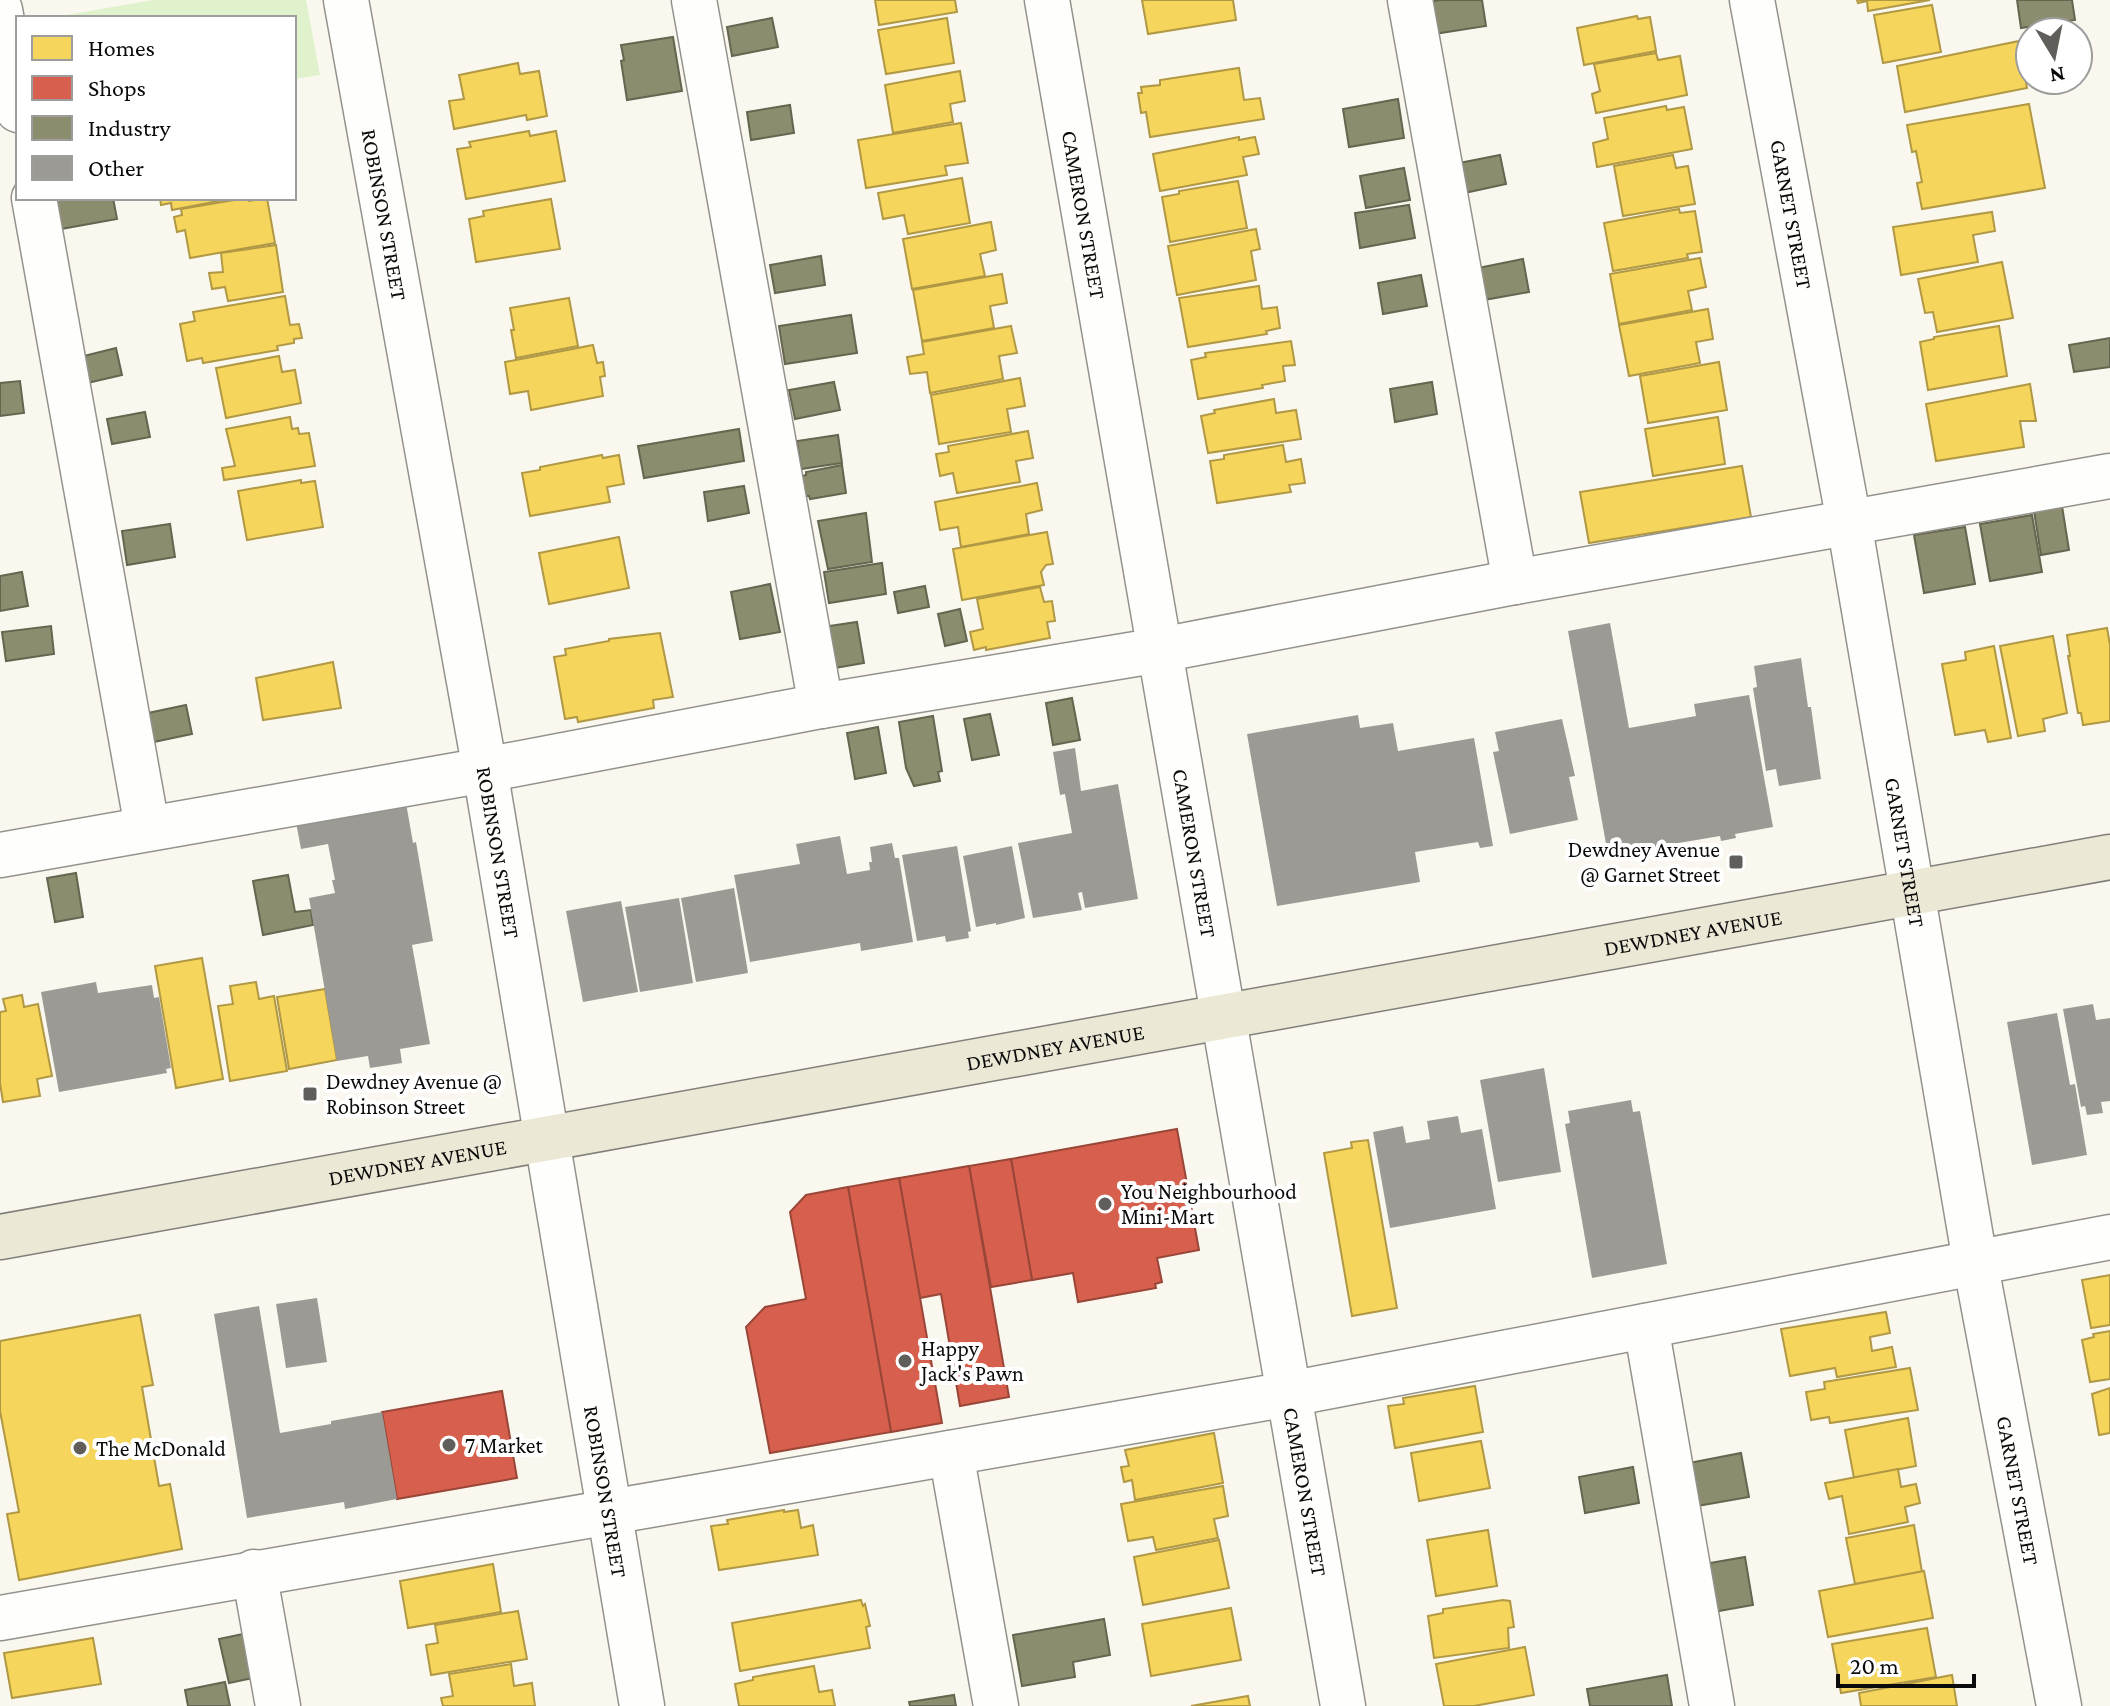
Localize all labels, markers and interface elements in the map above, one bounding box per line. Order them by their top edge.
legend [16,16,296,200]
north arrow [2014,16,2094,96]
text: Homes [88,34,155,61]
text: N [2048,62,2067,89]
text: Shops [88,74,146,101]
text: Industry [88,114,171,141]
street label: ROBINSON STREET [357,127,412,302]
street label: CAMERON STREET [1057,128,1111,301]
street label: GARNET STREET [1766,138,1818,291]
text: Other [88,154,144,181]
street label: ROBINSON STREET [472,765,526,940]
street label: CAMERON STREET [1168,767,1222,940]
street label: GARNET STREET [1880,776,1930,929]
place label: Dewdney Avenue @ Garnet Street [1568,837,1721,887]
marker: Dewdney Avenue @ Garnet Street [1727,853,1745,871]
street label: DEWDNEY AVENUE [1602,904,1784,960]
street label: DEWDNEY AVENUE [964,1019,1146,1075]
place label: Dewdney Avenue @ Robinson Street [326,1069,502,1119]
marker: Dewdney Avenue @ Robinson Street [301,1085,319,1103]
street label: DEWDNEY AVENUE [326,1134,508,1190]
place label: You Neighbourhood Mini-Mart [1121,1179,1297,1229]
marker: You Neighbourhood Mini-Mart [1096,1195,1114,1213]
place label: Happy Jack's Pawn [919,1336,1024,1386]
marker: Happy Jack's Pawn [896,1352,914,1370]
street label: ROBINSON STREET [579,1404,633,1579]
street label: CAMERON STREET [1279,1405,1333,1578]
street label: GARNET STREET [1992,1414,2045,1567]
place label: 7 Market [465,1433,543,1458]
place label: The McDonald [96,1436,226,1461]
marker: 7 Market [440,1436,458,1454]
marker: The McDonald [71,1439,89,1457]
scale bar [1838,1638,1974,1688]
text: 20 m [1850,1652,1899,1679]

